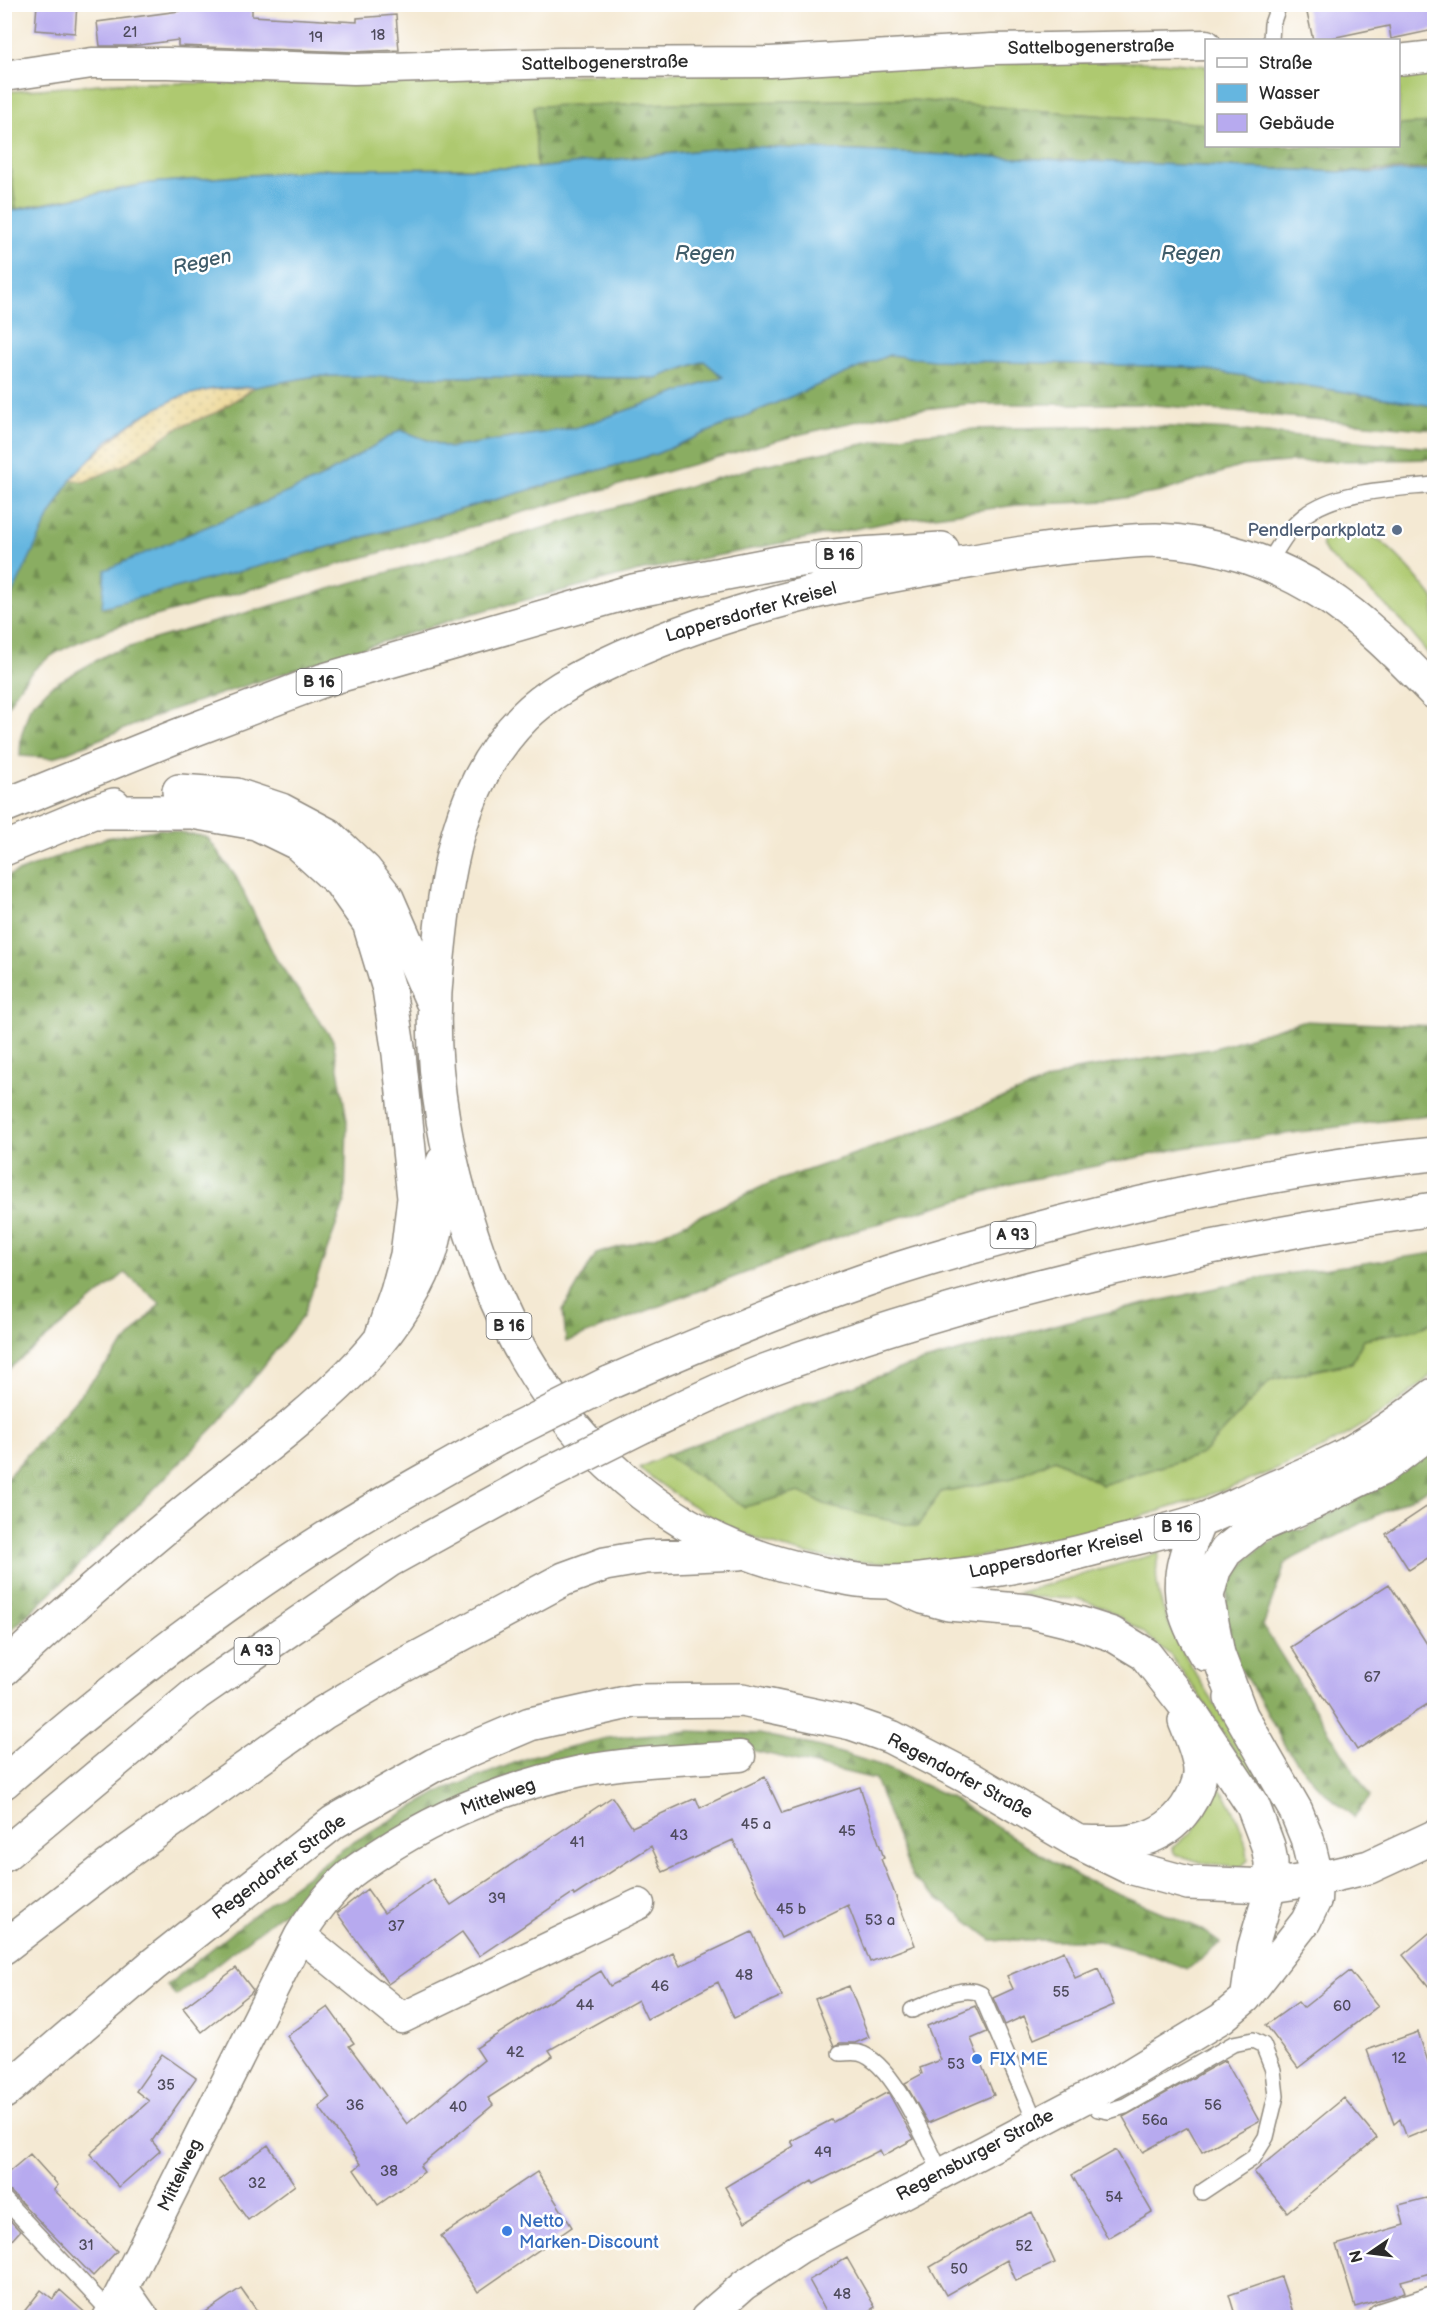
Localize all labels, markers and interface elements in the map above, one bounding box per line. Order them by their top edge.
house number: 21 [123,23,137,42]
house number: 18 [371,26,386,45]
house number: 19 [309,28,323,47]
street label: Sattelbogenerstraße [1008,35,1175,59]
legend [1205,39,1400,147]
street label: Sattelbogenerstraße [522,51,689,75]
text: Straße [1259,53,1313,74]
text: Wasser [1259,83,1320,104]
text: Gebäude [1259,113,1335,134]
water label: Regen [675,242,735,266]
water label: Regen [1161,242,1221,266]
water label: Regen [170,244,234,280]
place label: Pendlerparkplatz [1248,520,1385,541]
marker: Pendlerparkplatz [1390,523,1404,537]
road number: B 16 [816,542,862,568]
street label: Lappersdorfer Kreisel [663,577,839,647]
road number: B 16 [296,669,342,695]
road number: A 93 [990,1222,1036,1248]
road number: B 16 [486,1313,532,1339]
road number: B 16 [1154,1514,1200,1540]
street label: Lappersdorfer Kreisel [967,1525,1145,1583]
road number: A 93 [234,1638,280,1664]
house number: 67 [1364,1668,1381,1687]
street label: Regendorfer Straße [884,1729,1037,1823]
street label: Mittelweg [458,1774,538,1820]
street label: Regendorfer Straße [208,1810,350,1924]
house number: 45 a [741,1815,771,1834]
house number: 45 [838,1822,856,1841]
house number: 43 [670,1826,688,1845]
house number: 41 [570,1833,584,1852]
house number: 39 [488,1889,506,1908]
house number: 45 b [776,1900,807,1919]
house number: 53 a [865,1911,895,1930]
house number: 37 [388,1917,405,1936]
house number: 48 [735,1966,753,1985]
house number: 46 [651,1977,669,1996]
house number: 55 [1052,1983,1070,2002]
house number: 44 [576,1996,594,2015]
house number: 60 [1333,1997,1351,2016]
house number: 42 [506,2043,524,2062]
place label: FIX ME [989,2049,1048,2070]
house number: 12 [1392,2049,1406,2068]
marker: FIX ME [970,2052,984,2066]
house number: 53 [947,2055,965,2074]
house number: 35 [157,2076,175,2095]
house number: 36 [346,2096,364,2115]
house number: 56 [1204,2096,1222,2115]
house number: 40 [449,2098,467,2117]
street label: Regensburger Straße [893,2104,1058,2205]
house number: 56a [1142,2111,1168,2130]
street label: Mittelweg [153,2135,207,2215]
house number: 49 [814,2143,832,2162]
house number: 38 [380,2162,398,2181]
house number: 32 [248,2174,266,2193]
house number: 54 [1105,2188,1123,2207]
place label: Netto Marken-Discount [519,2211,659,2253]
north arrow [1340,2223,1400,2283]
marker: Netto Marken-Discount [500,2224,514,2238]
house number: 31 [78,2236,94,2255]
house number: 52 [1015,2237,1033,2256]
text: N [1346,2248,1368,2264]
house number: 50 [950,2260,968,2279]
house number: 48 [833,2285,851,2304]

